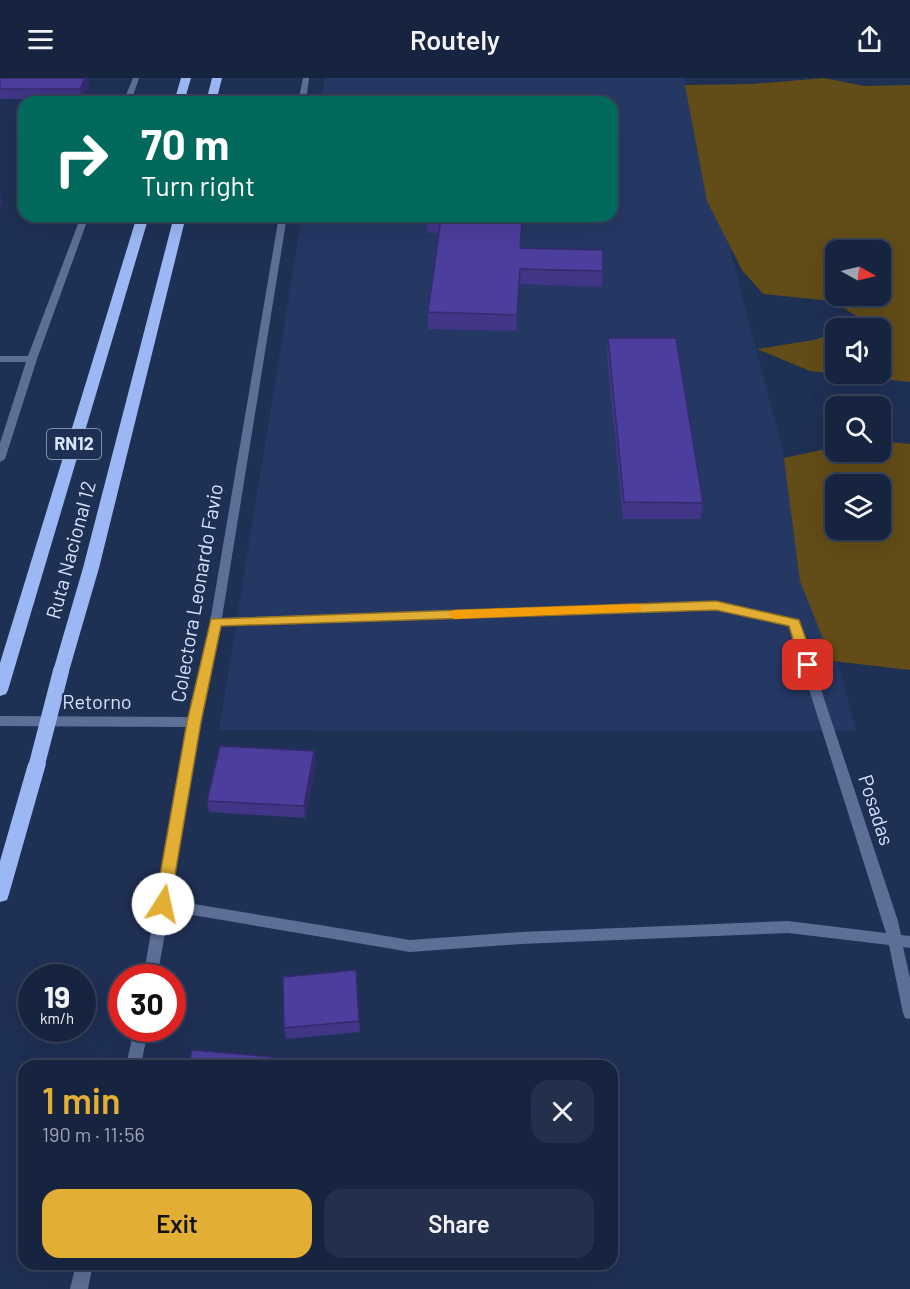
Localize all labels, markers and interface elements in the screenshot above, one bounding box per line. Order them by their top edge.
icon: menu [24,23,57,56]
text: Routely [410,23,500,55]
icon: share [853,23,886,56]
text: 70 m [141,118,229,168]
icon: right [42,120,120,198]
text: Turn right [141,169,255,201]
north arrow [825,240,891,306]
map controls [825,240,891,540]
button: sound [825,318,891,384]
button: search [825,396,891,462]
road number: RN12 [47,429,101,459]
button: layers [825,474,891,540]
street label: Ruta Nacional 12 [40,478,100,621]
street label: Colectora Leonardo Favio [165,482,227,704]
pin [782,639,833,690]
icon: arrive [791,648,824,681]
street label: Retorno [62,689,132,713]
street label: Posadas [854,771,900,848]
position arrow [131,872,195,936]
speed limit sign: 30 [108,964,186,1042]
text: 19 [44,978,70,1014]
text: km/h [40,1009,74,1027]
text: 1 min [42,1078,121,1121]
button: close [531,1080,594,1143]
text: 190 m · 11:56 [42,1122,145,1146]
button: Exit [42,1189,312,1258]
button: Share [324,1189,594,1258]

